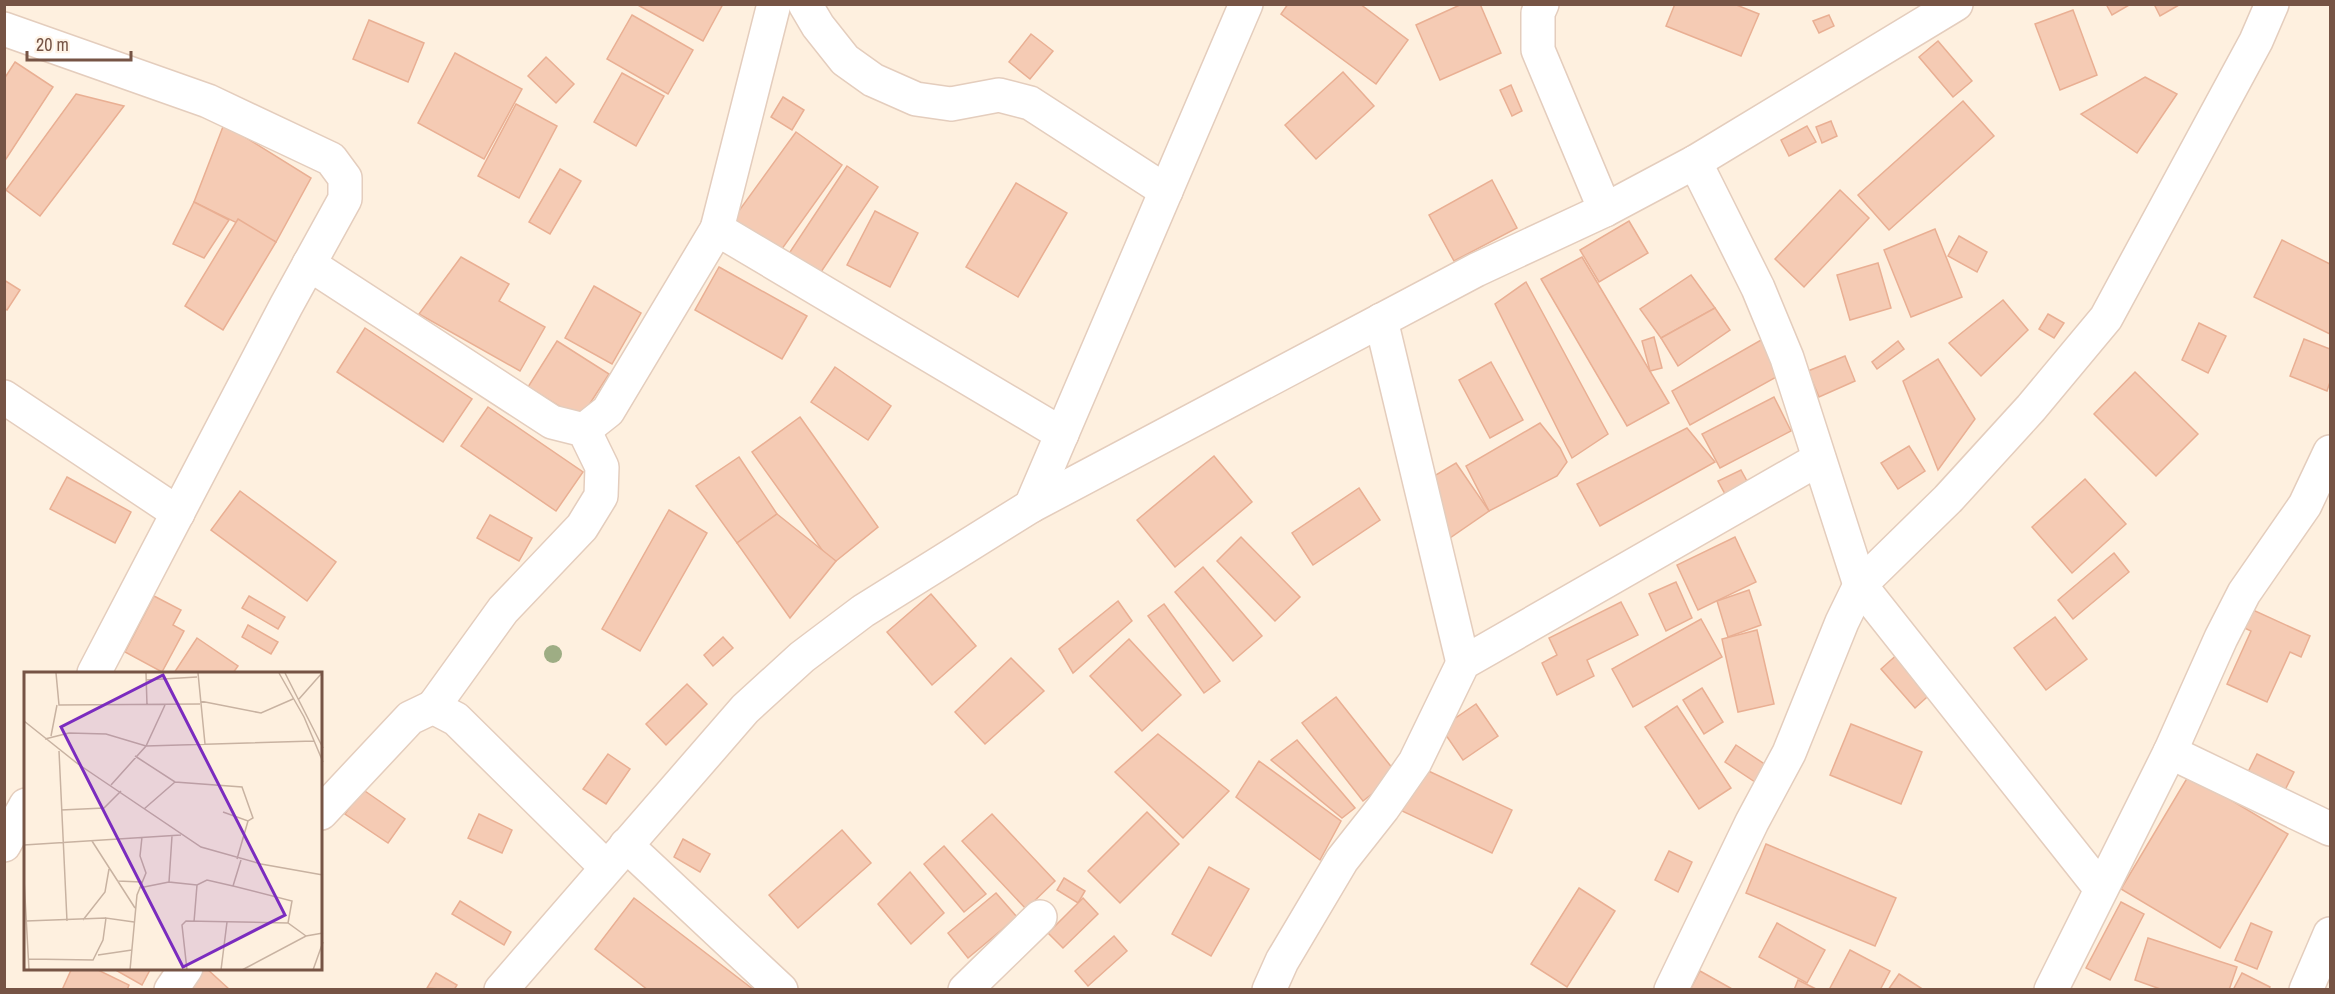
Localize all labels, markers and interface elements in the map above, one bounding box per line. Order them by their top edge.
scale bar [27,24,130,62]
text: 20 m [36,32,69,57]
inset map [24,672,322,970]

